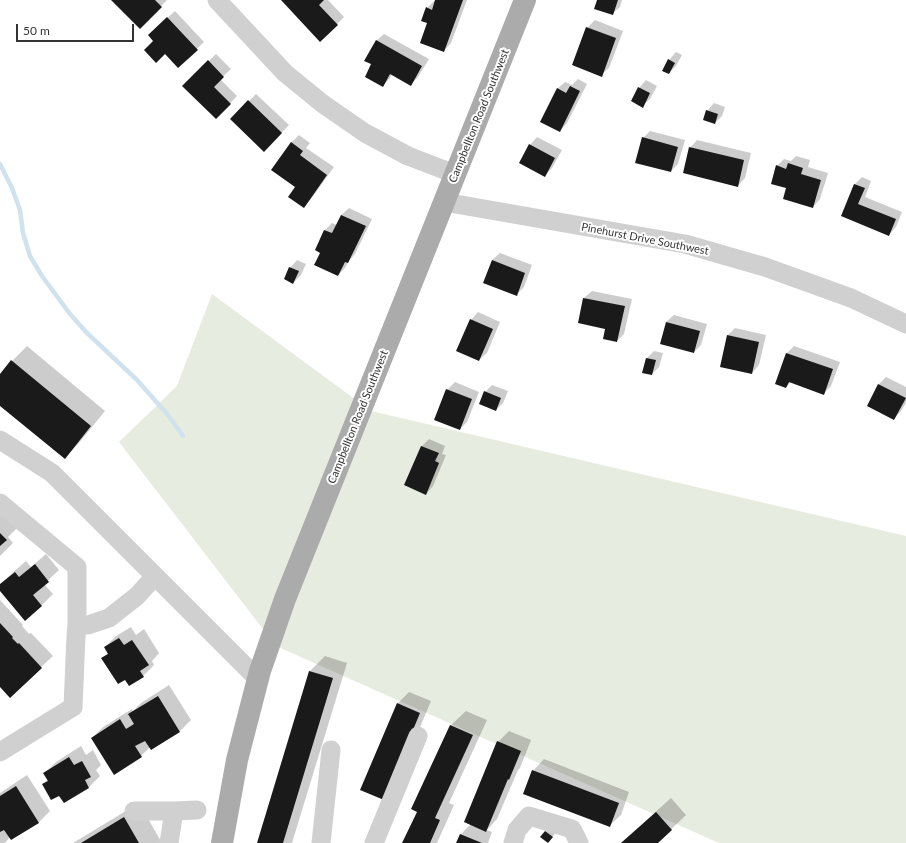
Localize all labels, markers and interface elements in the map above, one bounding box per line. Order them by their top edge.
scale bar [18,16,136,42]
text: 50 m [23,23,50,38]
street label: Campbellton Road Southwest [446,47,512,185]
street label: Pinehurst Drive Southwest [580,220,710,258]
street label: Campbellton Road Southwest [325,348,391,486]

